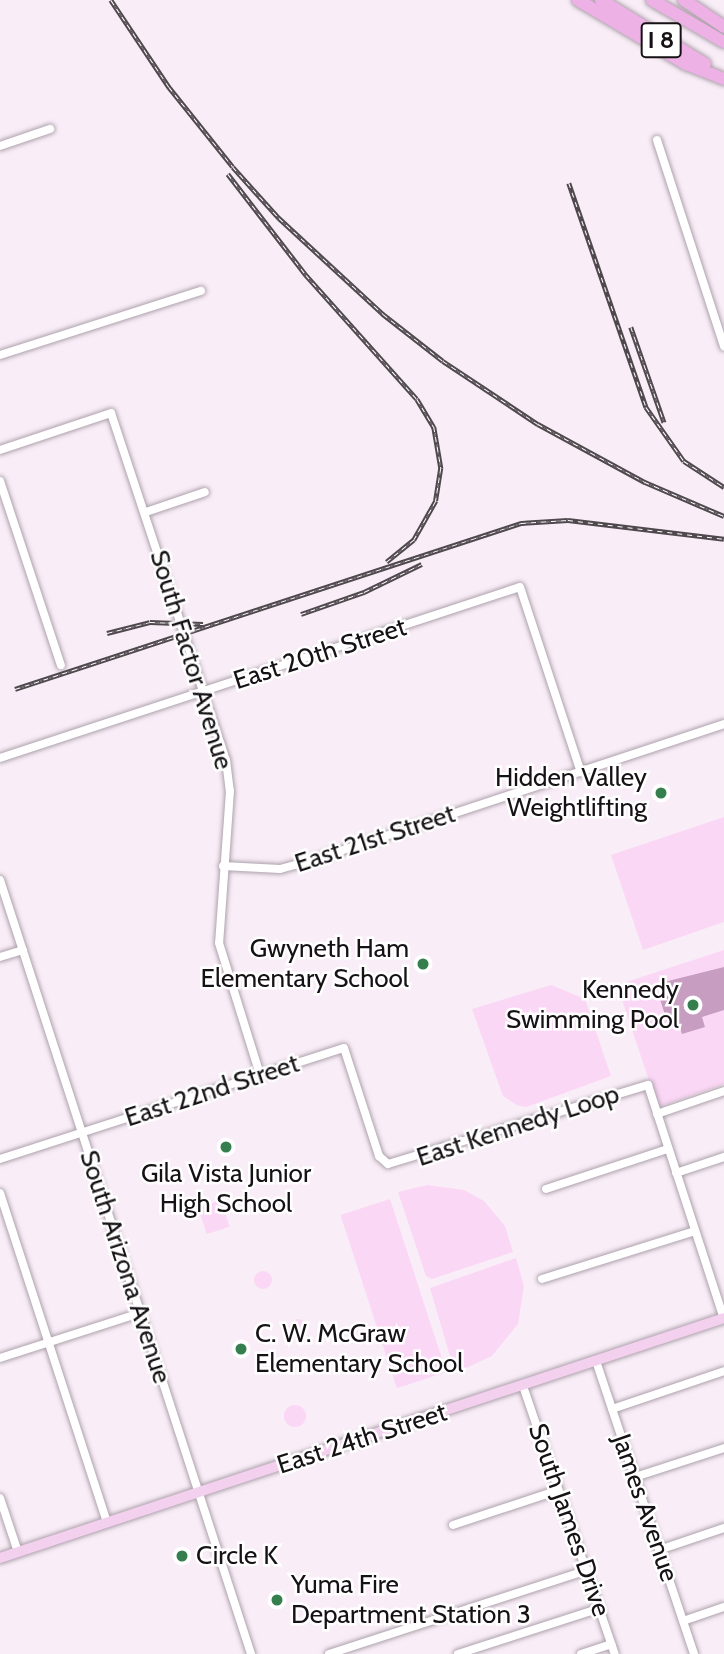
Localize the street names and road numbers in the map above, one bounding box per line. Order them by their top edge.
road number: I 8 [640,20,682,60]
street label: South Factor Avenue [143,547,239,773]
street label: East 20th Street [230,611,410,697]
street label: East 21st Street [291,798,459,880]
street label: East 22nd Street [121,1048,303,1134]
street label: East Kennedy Loop [413,1079,623,1173]
street label: South Arizona Avenue [73,1147,177,1387]
street label: East 24th Street [273,1397,451,1481]
street label: South James Drive [521,1420,617,1620]
street label: James Avenue [605,1430,685,1586]

